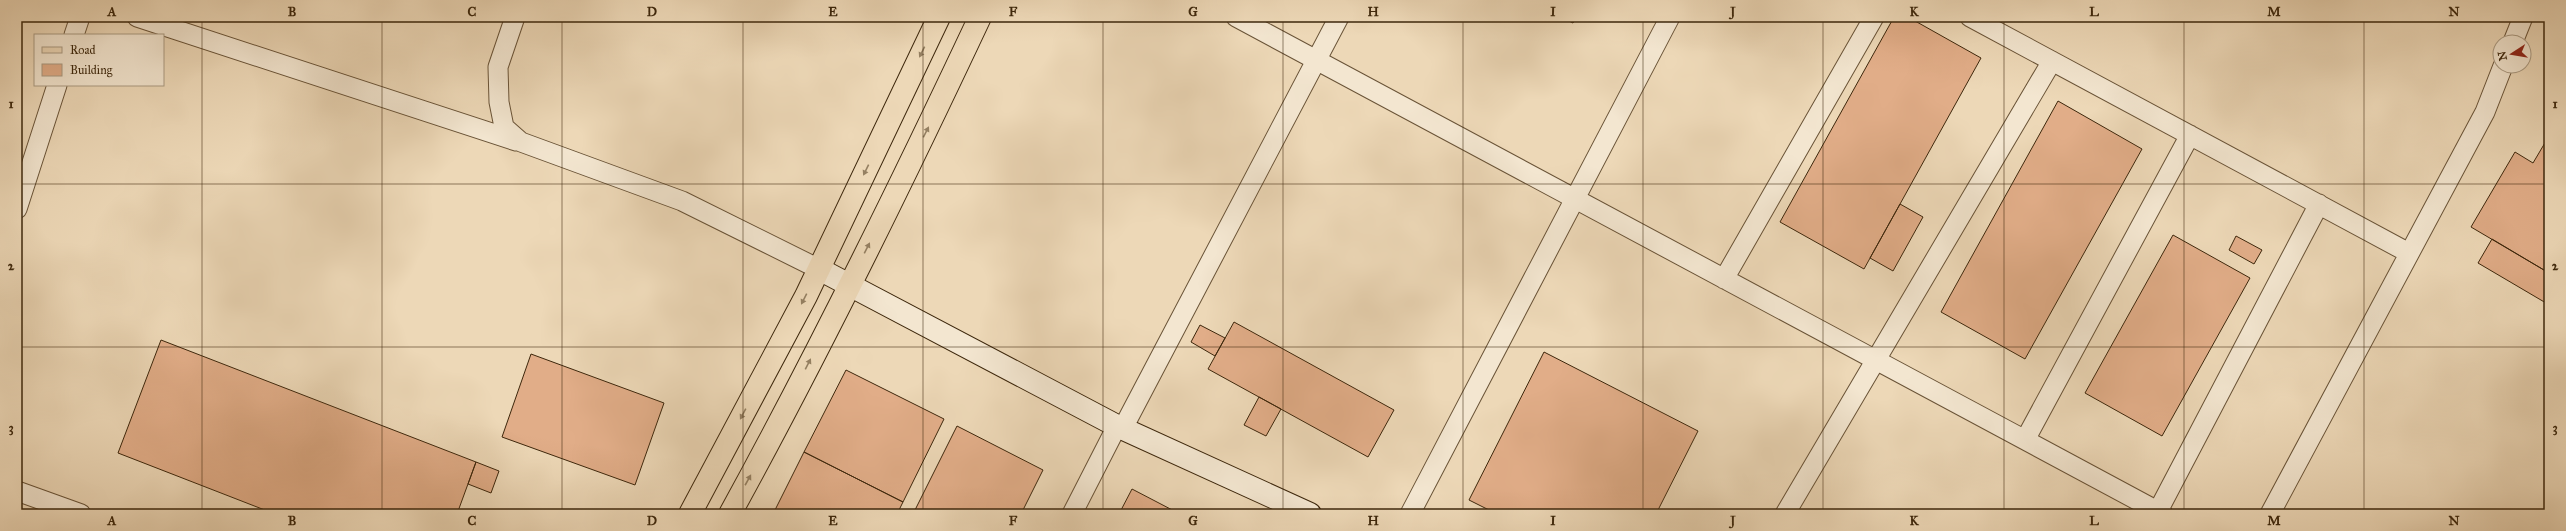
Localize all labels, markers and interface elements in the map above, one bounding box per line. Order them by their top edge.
text: A [107,4,117,20]
text: B [288,4,297,20]
text: C [468,4,477,20]
text: D [647,4,657,20]
text: E [828,4,838,20]
text: F [1009,4,1018,20]
text: G [1188,4,1198,20]
text: H [1367,4,1379,20]
text: I [1550,4,1556,20]
text: J [1728,4,1736,20]
text: K [1909,4,1919,20]
text: L [2089,4,2099,20]
text: M [2267,4,2281,20]
text: N [2448,4,2460,20]
legend [34,34,164,86]
north arrow [2492,34,2532,74]
text: Road [70,43,96,57]
one-way arrow [919,47,925,58]
text: N [2495,49,2510,62]
text: Building [70,63,113,78]
text: 1 [8,96,14,112]
text: 1 [2552,96,2558,112]
one-way arrow [922,127,929,138]
one-way arrow [863,164,869,175]
one-way arrow [864,243,870,254]
text: 2 [8,258,15,274]
text: 2 [2552,258,2559,274]
one-way arrow [801,294,807,305]
one-way arrow [805,359,811,370]
one-way arrow [740,408,746,420]
text: 3 [8,420,14,436]
text: 3 [2552,420,2558,436]
one-way arrow [745,474,752,486]
text: A [107,513,117,529]
text: B [288,513,297,529]
text: C [468,513,477,529]
text: D [647,513,657,529]
text: E [828,513,838,529]
text: F [1009,513,1018,529]
text: G [1188,513,1198,529]
text: H [1367,513,1379,529]
text: I [1550,513,1556,529]
text: J [1728,513,1736,529]
text: K [1909,513,1919,529]
text: L [2089,513,2099,529]
text: M [2267,513,2281,529]
text: N [2448,513,2460,529]

